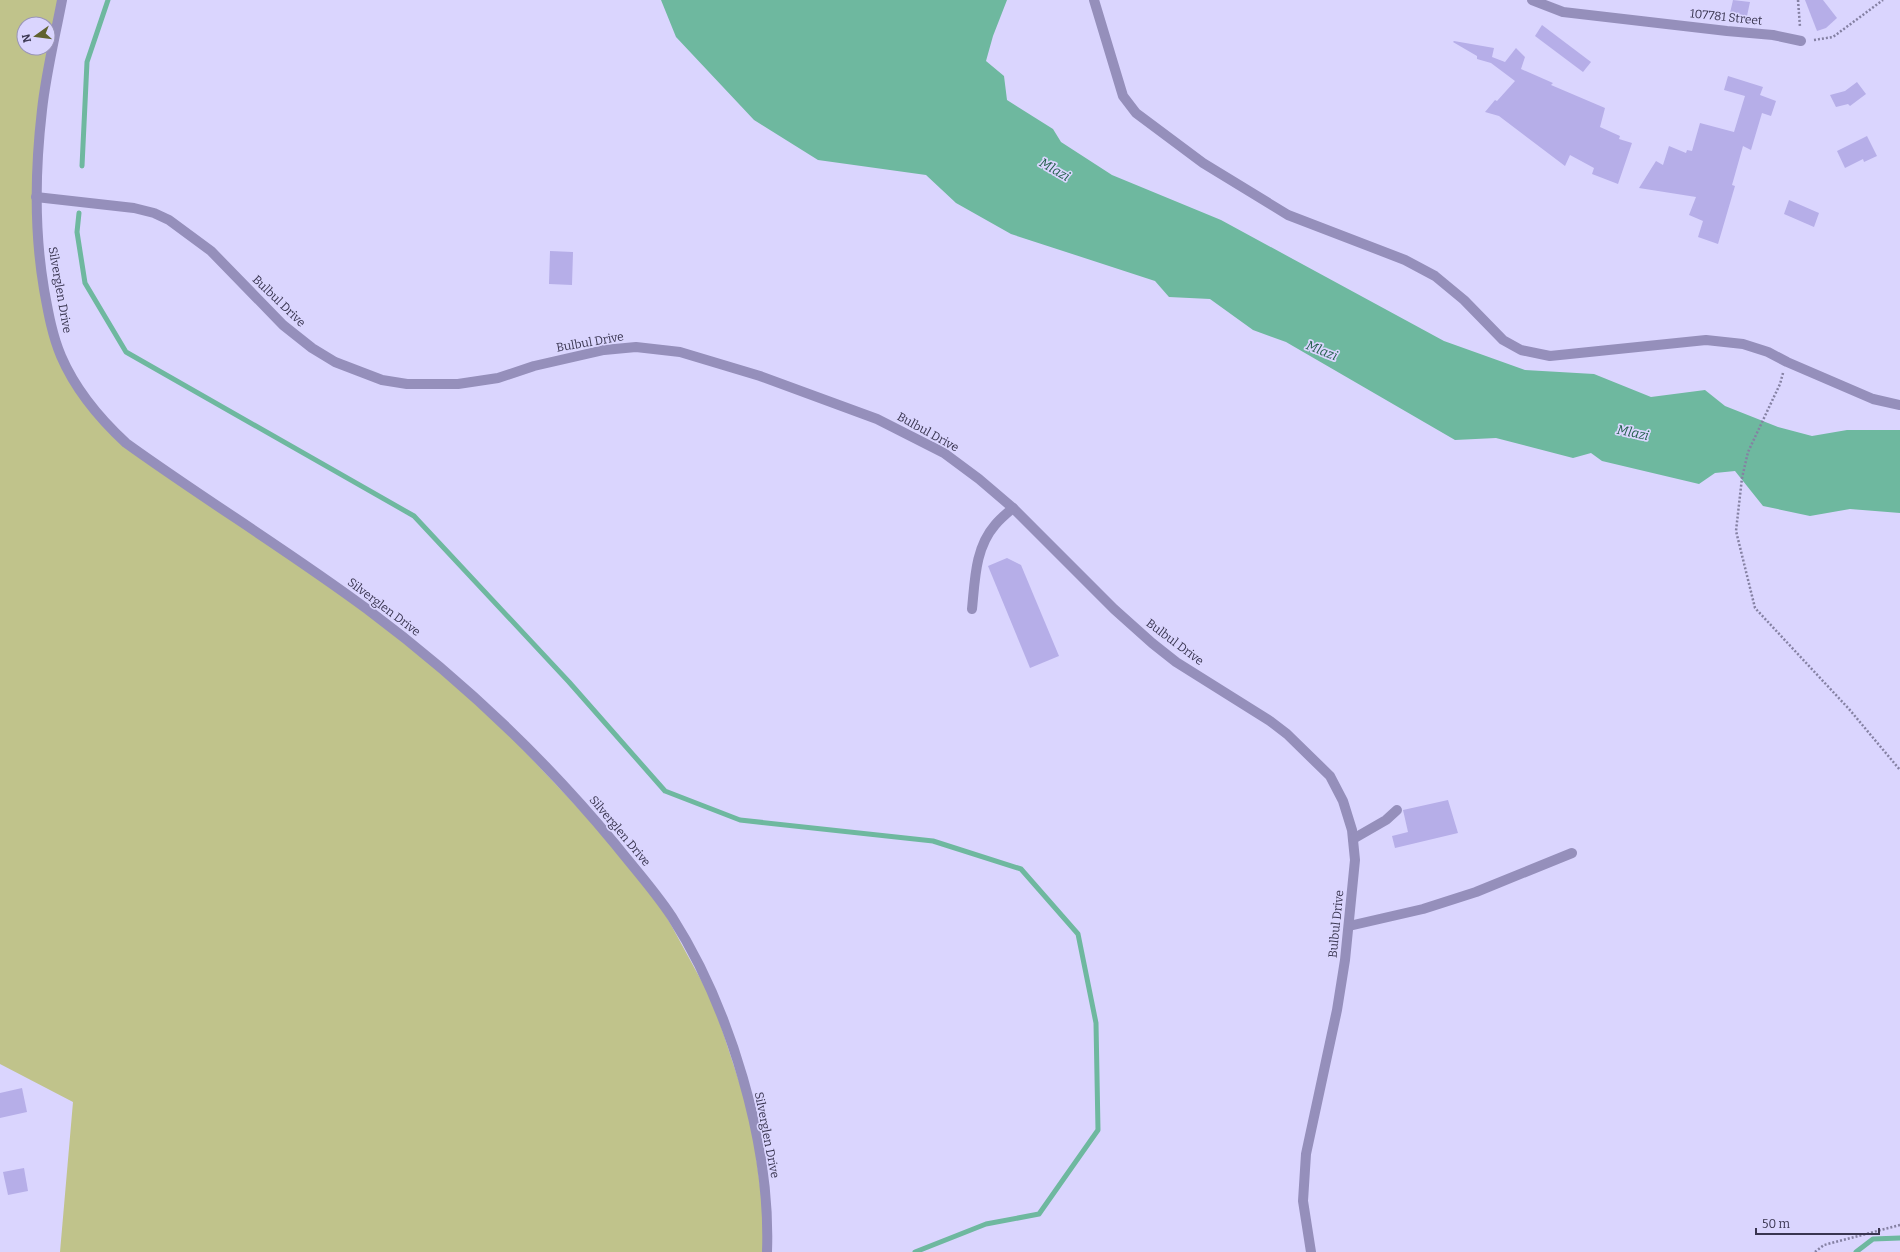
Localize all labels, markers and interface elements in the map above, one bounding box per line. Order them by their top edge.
street label: 107781 Street [1689,6,1764,28]
north arrow [16,16,56,56]
text: N [19,32,34,44]
water label: Mlazi [1037,155,1073,184]
street label: Silverglen Drive [46,246,74,334]
street label: Bulbul Drive [250,272,308,330]
street label: Bulbul Drive [555,329,625,355]
water label: Mlazi [1304,337,1340,364]
street label: Bulbul Drive [895,409,961,455]
water label: Mlazi [1616,422,1651,443]
street label: Silverglen Drive [345,575,423,639]
street label: Bulbul Drive [1144,616,1206,668]
street label: Silverglen Drive [587,793,653,869]
street label: Bulbul Drive [1325,889,1347,959]
street label: Silverglen Drive [752,1091,782,1179]
scale bar [1756,1210,1879,1236]
text: 50 m [1762,1217,1791,1231]

